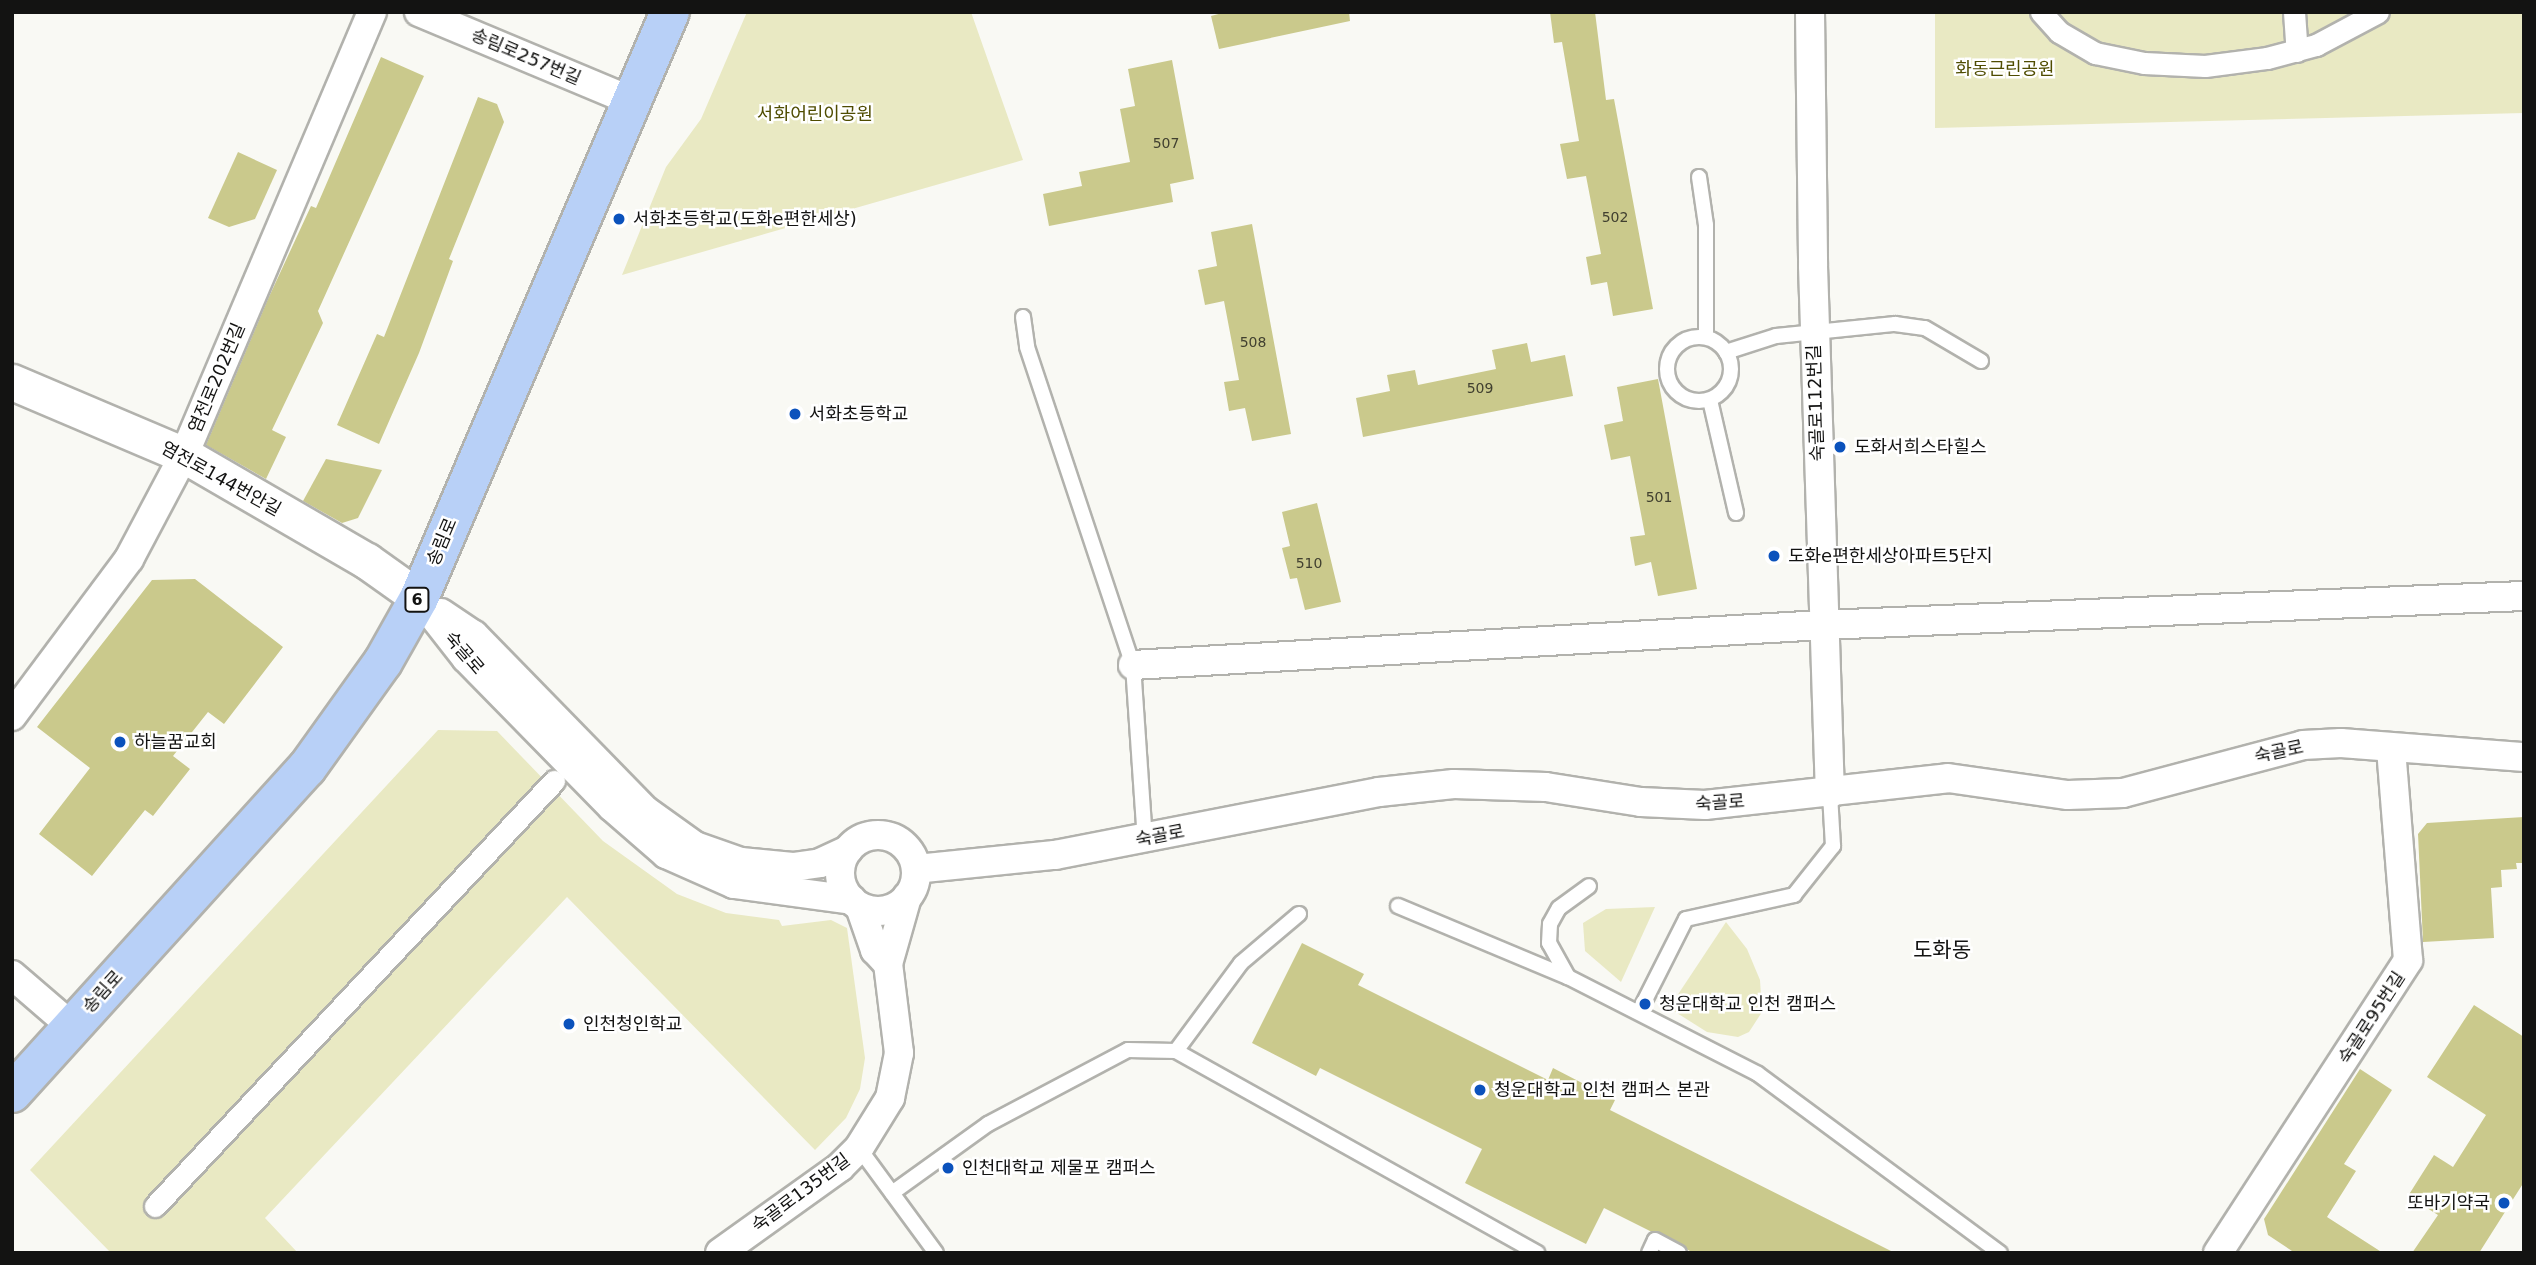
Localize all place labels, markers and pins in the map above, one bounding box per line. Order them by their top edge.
place label: 서화초등학교(도화e편한세상) [633,208,857,230]
marker: 서화초등학교(도화e편한세상) [611,211,627,227]
place label: 서화초등학교 [809,403,908,425]
marker: 서화초등학교 [787,406,803,422]
place label: 도화서희스타힐스 [1854,436,1986,458]
marker: 도화서희스타힐스 [1832,439,1848,455]
place label: 도화e편한세상아파트5단지 [1788,545,1993,567]
marker: 도화e편한세상아파트5단지 [1766,548,1782,564]
place label: 하늘꿈교회 [134,731,217,753]
marker: 하늘꿈교회 [112,734,128,750]
place label: 청운대학교 인천 캠퍼스 [1659,993,1836,1015]
marker: 청운대학교 인천 캠퍼스 [1637,996,1653,1012]
place label: 인천청인학교 [583,1013,682,1035]
marker: 인천청인학교 [561,1016,577,1032]
place label: 청운대학교 인천 캠퍼스 본관 [1494,1079,1710,1101]
marker: 청운대학교 인천 캠퍼스 본관 [1472,1082,1488,1098]
place label: 인천대학교 제물포 캠퍼스 [962,1157,1156,1179]
marker: 인천대학교 제물포 캠퍼스 [940,1160,956,1176]
place label: 또바기약국 [2407,1192,2490,1214]
marker: 또바기약국 [2496,1195,2512,1211]

